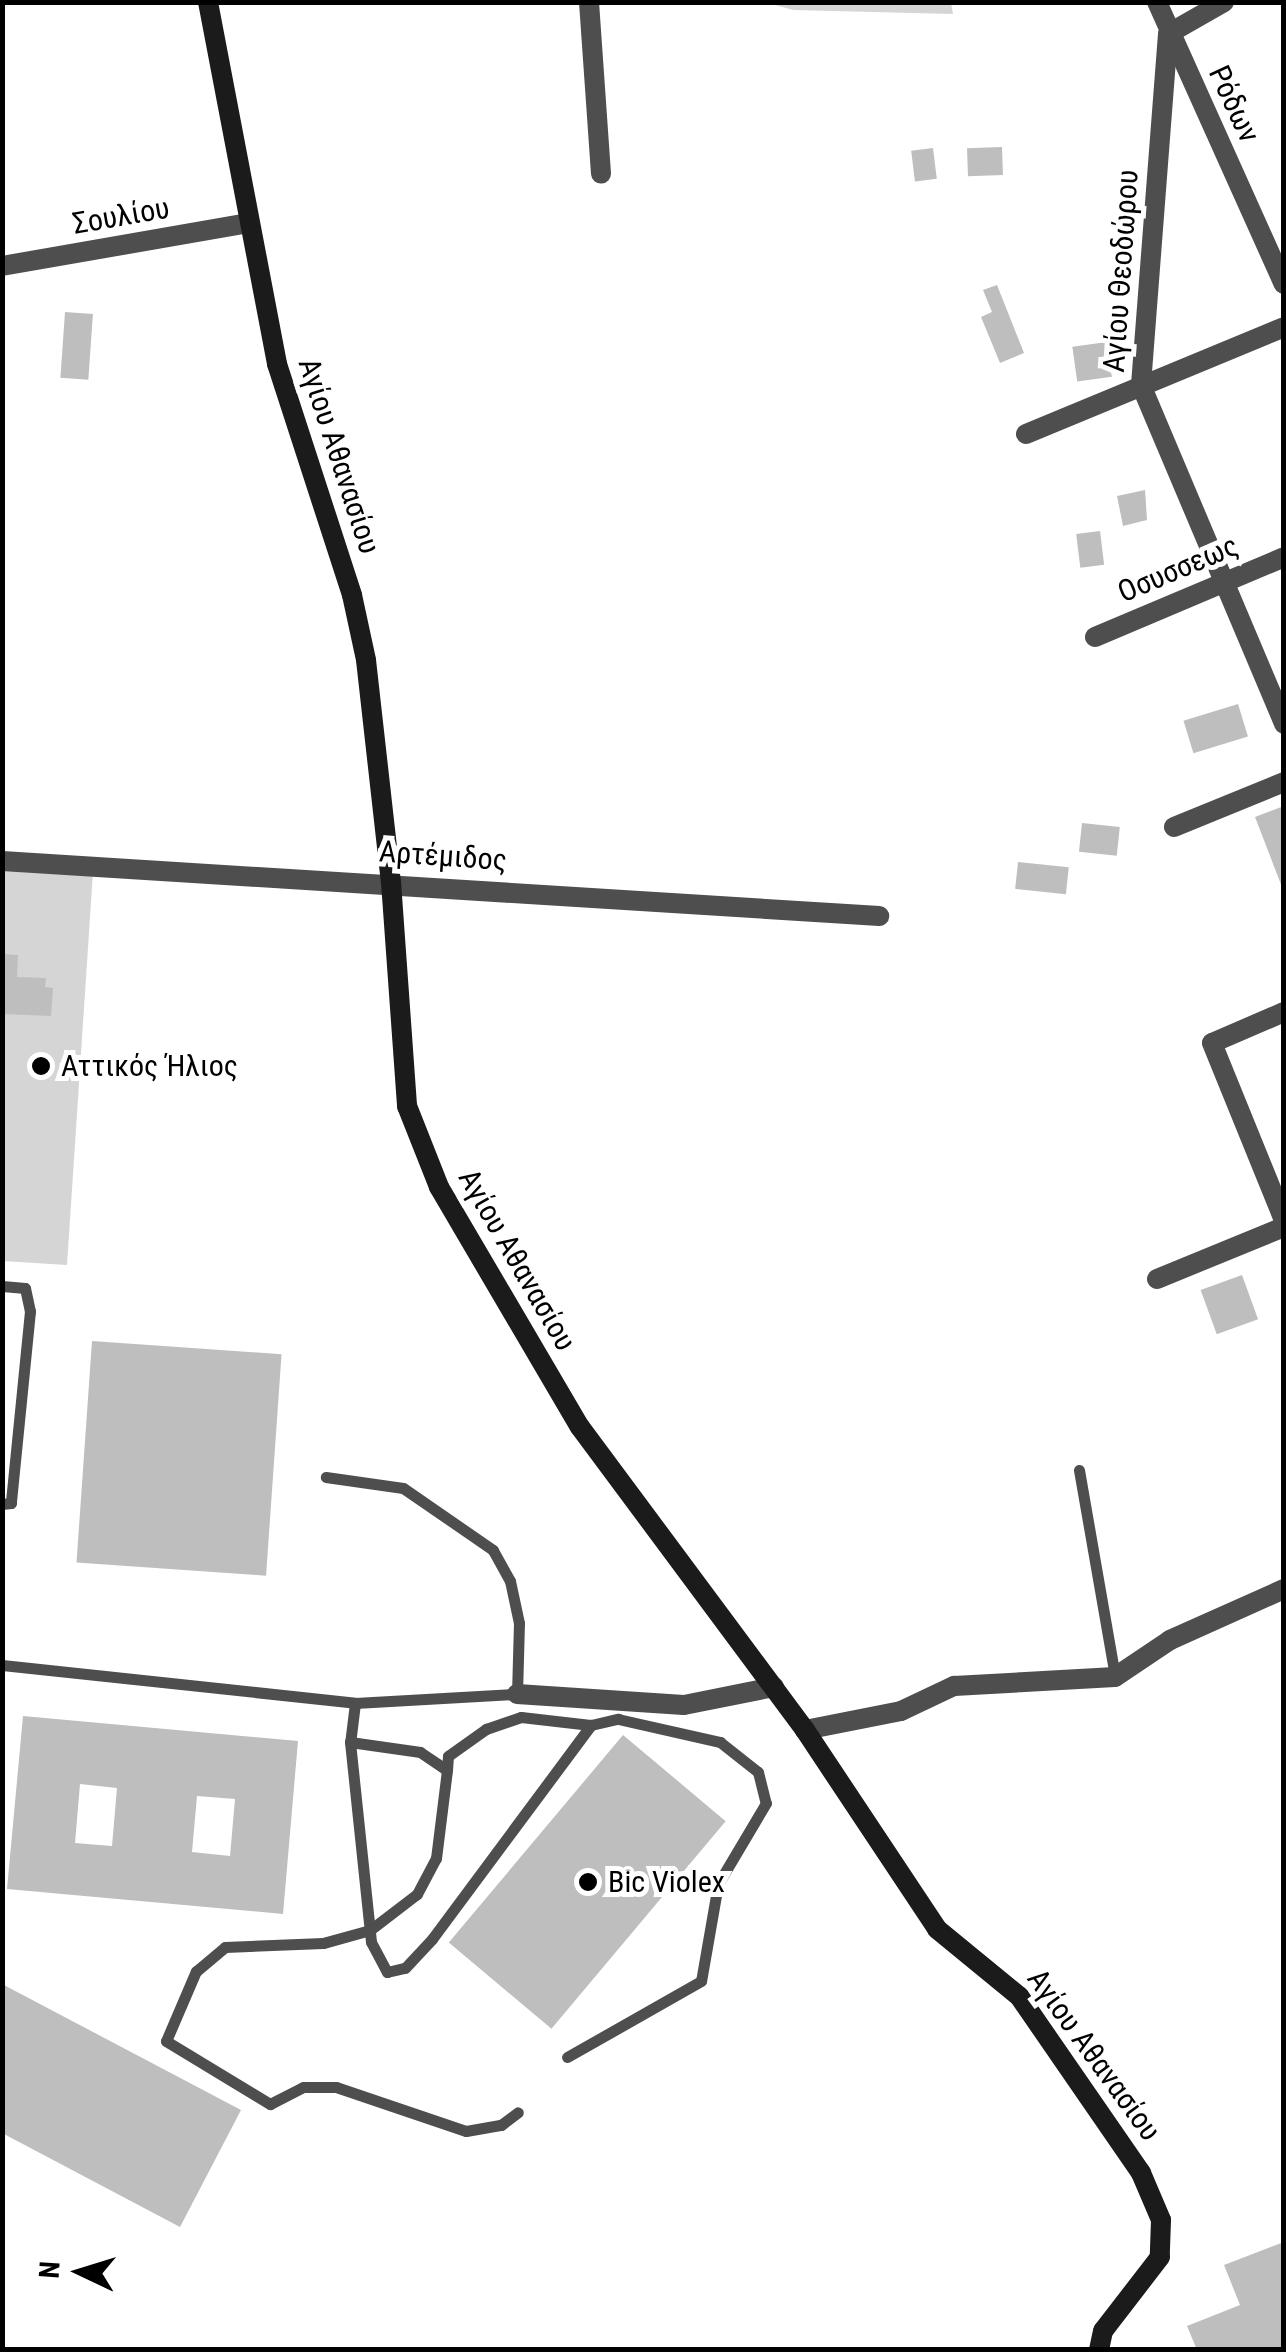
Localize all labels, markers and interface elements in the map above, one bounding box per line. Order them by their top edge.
street label: Ρόδων [1201,60,1267,148]
street label: Αγίου Θεοδώρου [1096,168,1146,374]
street label: Σουλίου [70,190,172,242]
street label: Αγίου Αθανασίου [290,354,388,558]
street label: Οσυσσεως [1113,528,1243,610]
street label: Αρτέμιδος [378,834,508,878]
place label: Αττικός Ήλιος [61,1048,238,1084]
marker: Αττικός Ήλιος [30,1055,52,1077]
street label: Αγίου Αθανασίου [451,1163,583,1357]
place label: Bic Violex [608,1864,725,1900]
marker: Bic Violex [577,1871,599,1893]
street label: Αγίου Αθανασίου [1020,1962,1168,2148]
north arrow [30,2222,130,2322]
text: N [33,2260,67,2280]

